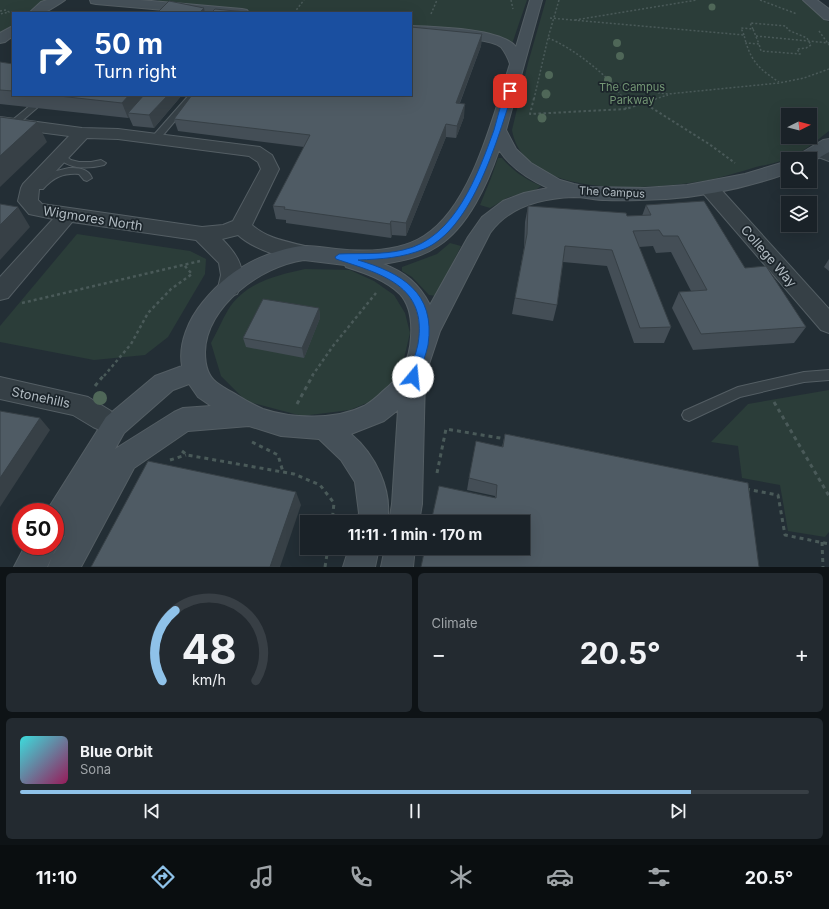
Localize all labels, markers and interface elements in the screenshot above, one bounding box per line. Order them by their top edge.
text: 50 m [94,27,163,61]
icon: right [28,28,80,80]
text: Turn right [94,61,177,82]
pin [493,74,527,108]
icon: arrive [499,80,521,102]
park label: The Campus Parkway [599,80,665,107]
north arrow [781,108,817,144]
map controls [781,108,817,232]
button: search [781,152,817,188]
street label: The Campus [579,183,646,201]
button: layers [781,196,817,232]
street label: Wigmores North [42,202,144,234]
street label: College Way [738,222,800,290]
position arrow [392,356,434,398]
street label: Stonehills [10,383,72,411]
speed limit sign: 50 [12,503,64,555]
text: 11:11 · 1 min · 170 m [348,525,482,544]
text: Climate [432,615,478,631]
text: 48 [181,623,236,673]
text: 20.5° [580,635,661,671]
text: − [432,641,446,667]
text: + [794,641,809,667]
text: km/h [192,670,226,687]
text: Blue Orbit [80,742,153,761]
text: Sona [80,761,111,777]
icon: previous [141,800,163,822]
icon: pause [404,800,426,822]
icon: next [667,800,689,822]
icon: directions [149,863,177,891]
icon: music [248,863,276,891]
icon: phone [347,863,375,891]
icon: climate [447,863,475,891]
icon: car [546,863,574,891]
icon: filters [645,863,673,891]
text: 11:10 [36,867,77,888]
text: 20.5° [745,867,793,888]

